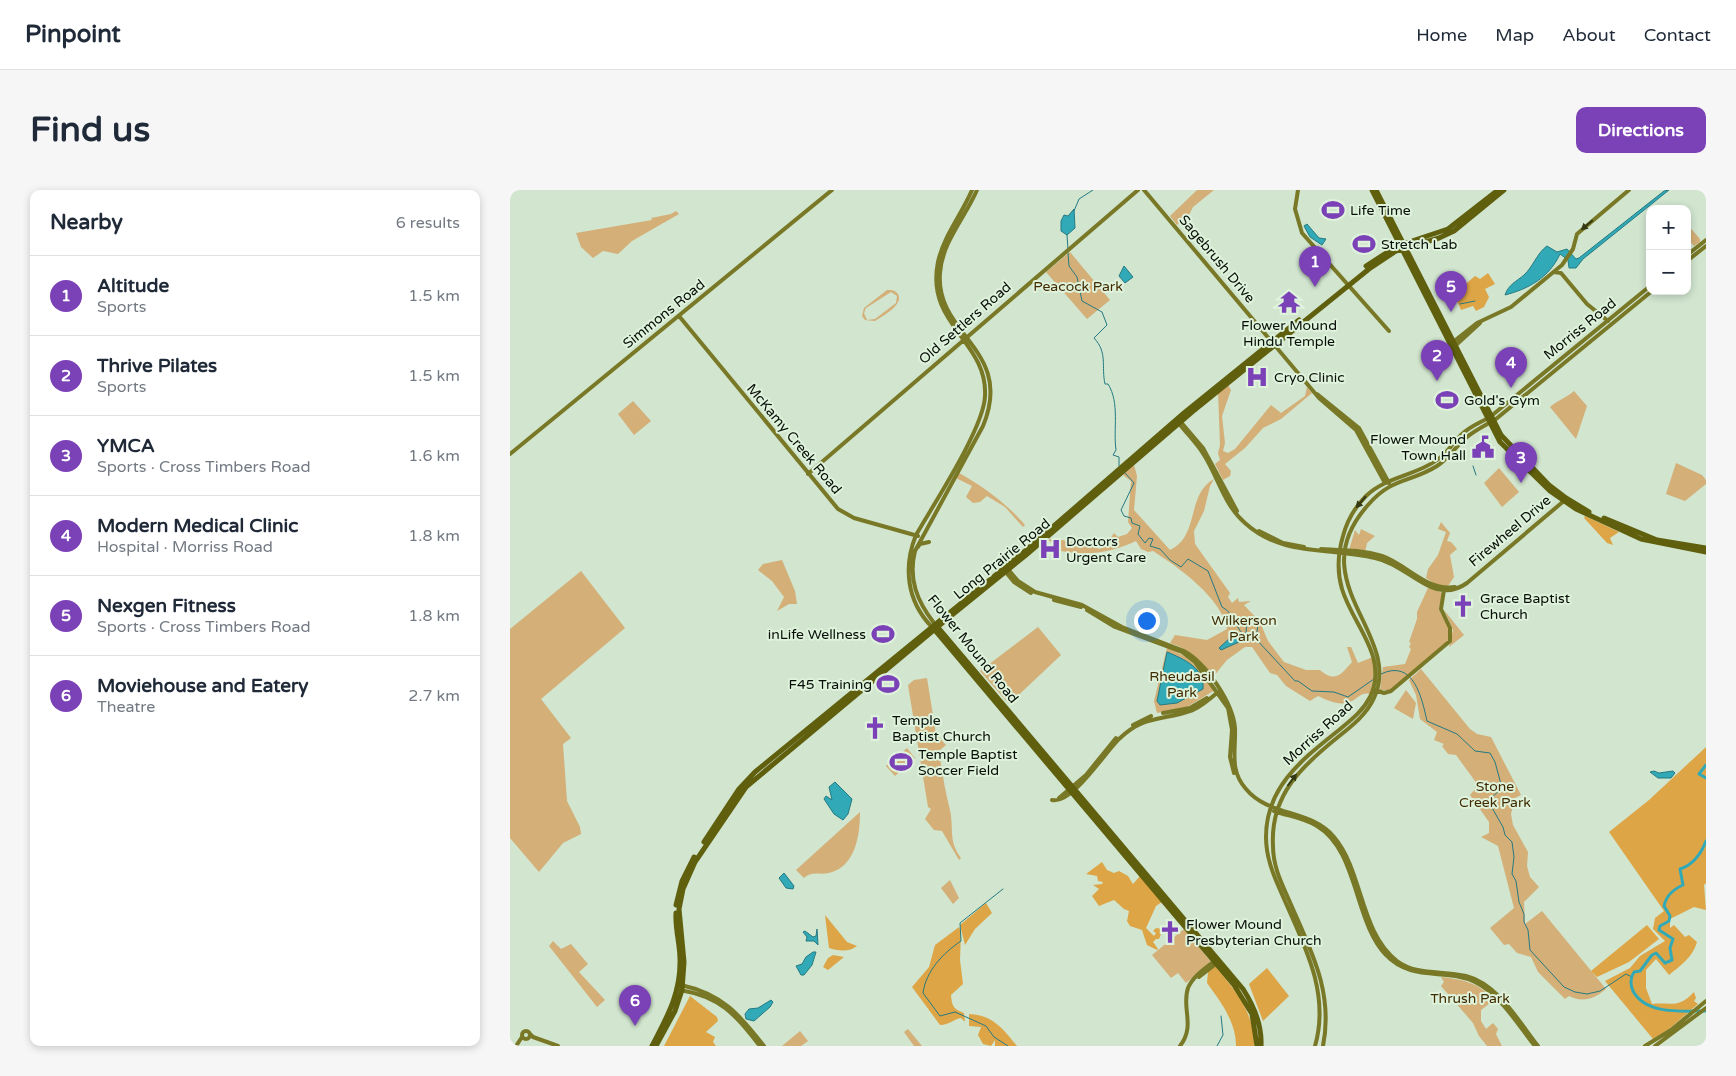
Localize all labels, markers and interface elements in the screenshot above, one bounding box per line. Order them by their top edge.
text: Pinpoint [25,20,121,49]
text: Home [1416,24,1467,46]
text: Map [1495,24,1534,46]
text: About [1562,24,1616,46]
text: Contact [1644,24,1711,46]
button: Directions [1576,107,1706,153]
text: Find us [30,109,150,151]
sports icon: Life Time [1320,197,1346,223]
place label: Life Time [1350,202,1411,219]
map controls [1646,205,1691,295]
button: + [1646,205,1691,250]
text: Nearby [50,210,123,235]
street label: Sagebrush Drive [1175,212,1259,306]
text: 6 results [396,213,460,233]
one-way arrow [1581,219,1593,230]
sports icon: Stretch Lab [1351,231,1377,257]
place label: Stretch Lab [1381,236,1458,253]
pin: 1 [1299,246,1331,287]
button: − [1646,250,1691,295]
pin: 5 [1435,271,1467,312]
text: Altitude [97,275,169,297]
street label: Simmons Road [620,276,708,352]
street label: Old Settlers Road [915,278,1015,368]
park label: Peacock Park [1033,278,1123,295]
text: 1 [61,286,71,306]
text: 1.5 km [408,286,460,306]
temple icon: Flower Mound Hindu Temple [1276,289,1302,315]
street label: Morriss Road [1540,295,1620,363]
text: Sports [97,297,146,317]
place label: Flower Mound Hindu Temple [1241,317,1337,350]
pin: 2 [1421,340,1453,381]
pin: 4 [1495,347,1527,388]
text: Thrive Pilates [97,355,217,377]
hospital icon: Cryo Clinic [1244,364,1270,390]
text: 2 [61,366,71,386]
text: 1.5 km [408,366,460,386]
place label: Cryo Clinic [1274,369,1345,386]
text: Sports [97,377,146,397]
street label: McKamy Creek Road [743,380,845,498]
sports icon: Gold's Gym [1434,387,1460,413]
place label: Gold's Gym [1464,392,1540,409]
place label: Flower Mound Town Hall [1370,431,1466,464]
public building icon: Flower Mound Town Hall [1470,434,1496,460]
text: YMCA [97,435,155,457]
pin: 3 [1505,442,1537,483]
text: 3 [61,446,71,466]
text: 1.6 km [408,446,460,466]
text: Sports · Cross Timbers Road [97,457,311,477]
street label: Firewheel Drive [1465,492,1555,570]
one-way arrow [1356,496,1367,509]
text: Modern Medical Clinic [97,515,298,537]
street label: Long Prairie Road [950,515,1054,603]
text: 4 [61,526,71,546]
text: 1.8 km [408,526,460,546]
place label: Doctors Urgent Care [1066,533,1146,566]
hospital icon: Doctors Urgent Care [1037,536,1063,562]
text: Hospital · Morriss Road [97,537,273,557]
place label: Grace Baptist Church [1480,590,1571,623]
street label: Flower Mound Road [924,591,1022,707]
church icon: Grace Baptist Church [1450,593,1476,619]
text: Nexgen Fitness [97,595,236,617]
text: 5 [61,606,71,626]
text: 1.8 km [408,606,460,626]
your location [1134,608,1160,634]
park label: Wilkerson Park [1211,612,1277,645]
text: Sports · Cross Timbers Road [97,617,311,637]
sports icon: inLife Wellness [870,621,896,647]
place label: inLife Wellness [768,626,866,643]
park label: Rheudasil Park [1149,668,1215,701]
sports icon: F45 Training [875,671,901,697]
text: Moviehouse and Eatery [97,675,309,697]
place label: F45 Training [788,676,872,693]
text: 6 [61,686,71,706]
text: 2.7 km [408,686,460,706]
text: Theatre [97,697,155,717]
street label: Morriss Road [1279,697,1357,769]
place label: Temple Baptist Church [892,712,991,745]
church icon: Temple Baptist Church [862,715,888,741]
place label: Temple Baptist Soccer Field [918,746,1018,779]
sports icon: Temple Baptist Soccer Field [888,749,914,775]
one-way arrow [1286,774,1297,787]
park label: Stone Creek Park [1459,778,1531,811]
place label: Flower Mound Presbyterian Church [1186,916,1322,949]
church icon: Flower Mound Presbyterian Church [1157,919,1183,945]
pin: 6 [619,985,651,1026]
park label: Thrush Park [1430,990,1510,1007]

